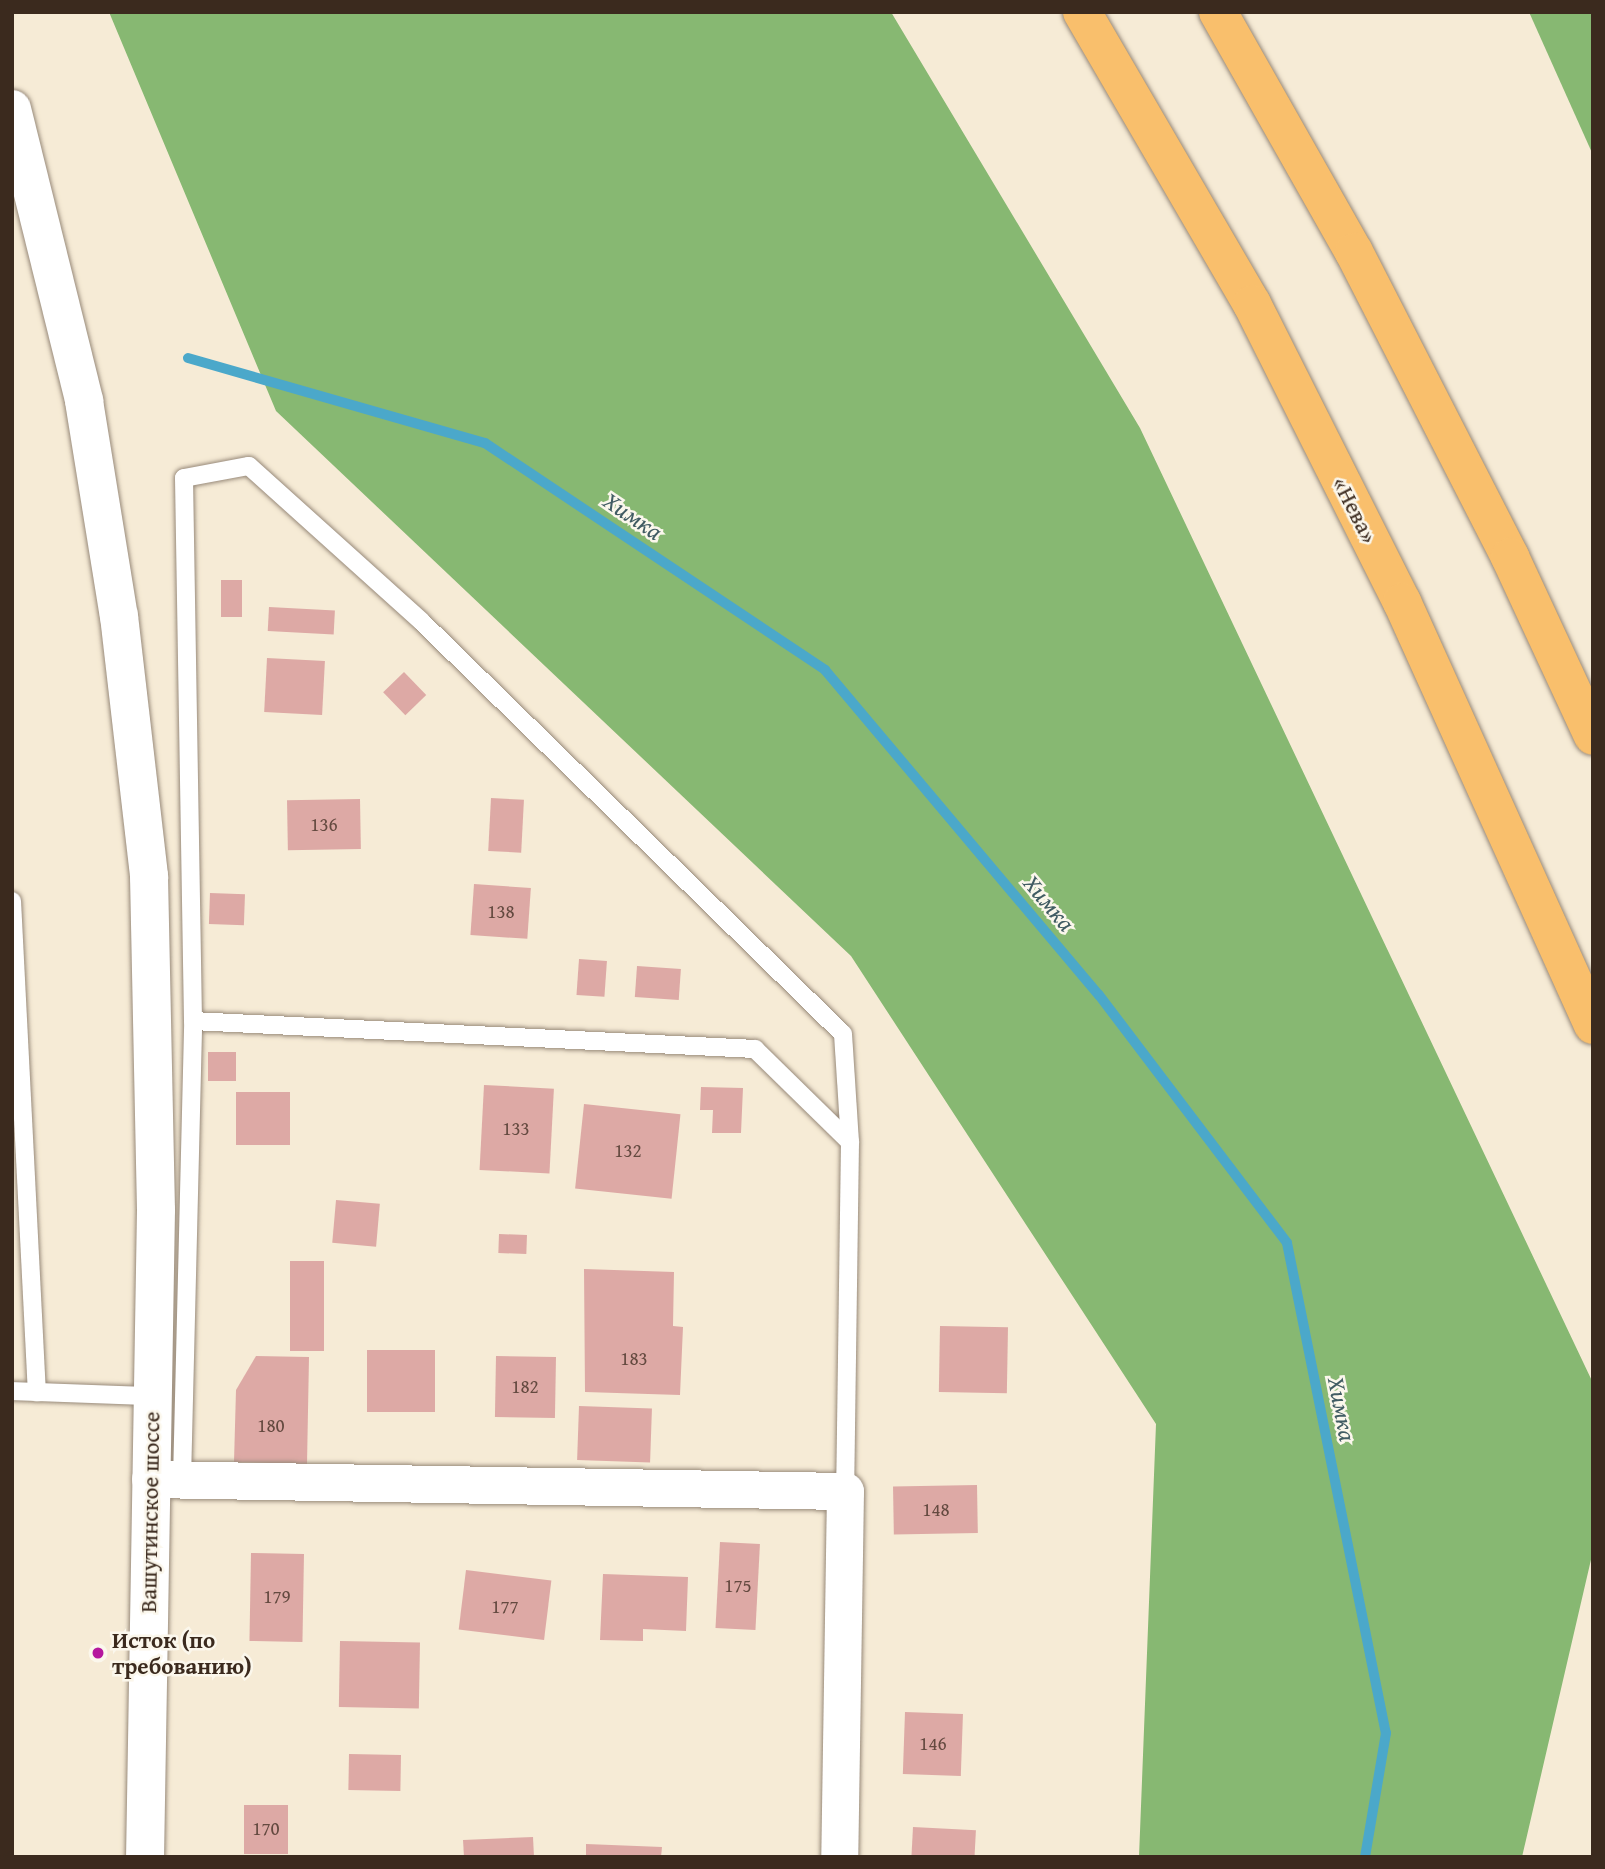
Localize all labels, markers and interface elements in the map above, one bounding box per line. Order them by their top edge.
street label: «Нева» [1327,472,1383,548]
water label: Химка [598,486,668,546]
house number: 136 [310,814,338,836]
water label: Химка [1017,869,1081,937]
house number: 138 [487,901,515,923]
house number: 133 [502,1118,530,1140]
house number: 132 [614,1140,642,1162]
house number: 183 [620,1348,648,1370]
water label: Химка [1322,1374,1362,1444]
house number: 182 [511,1376,539,1398]
street label: Вашутинское шоссе [134,1411,166,1613]
house number: 180 [257,1415,285,1437]
house number: 148 [922,1499,950,1521]
house number: 175 [724,1575,752,1597]
house number: 179 [263,1586,291,1608]
house number: 177 [491,1596,519,1618]
place label: Исток (по требованию) [112,1626,252,1680]
marker: Исток (по требованию) [90,1645,106,1661]
house number: 146 [919,1733,947,1755]
house number: 170 [252,1818,280,1840]

